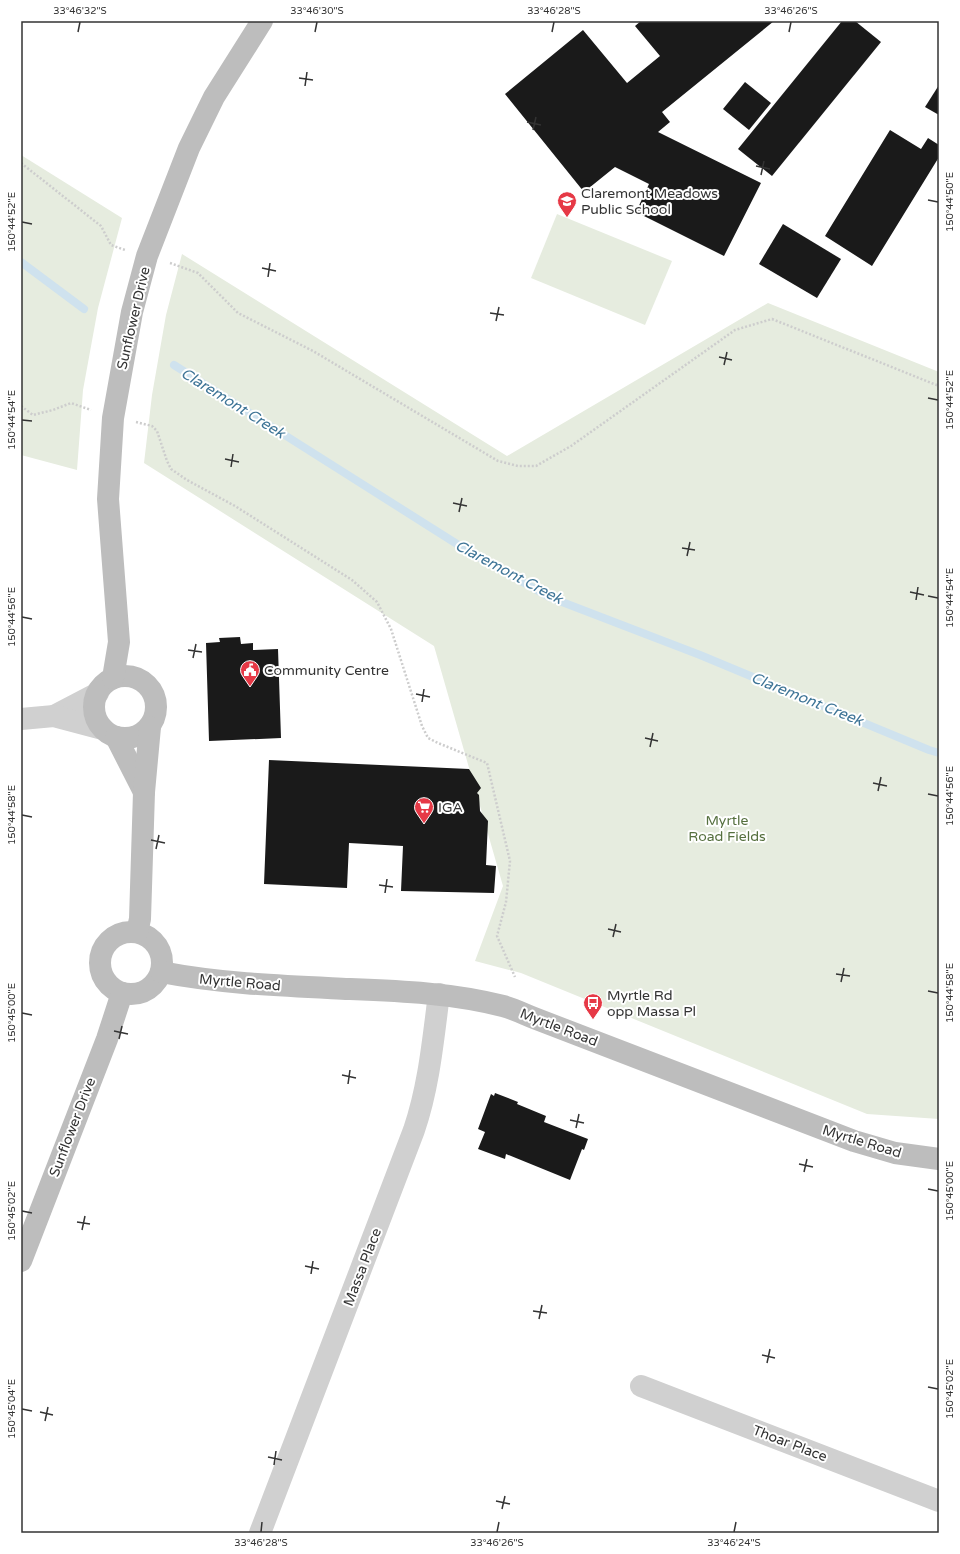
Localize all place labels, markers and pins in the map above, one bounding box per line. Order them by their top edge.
place label: Claremont Meadows Public School [581,185,718,218]
school or university icon: Claremont Meadows Public School [556,190,578,218]
public building icon: Community Centre [239,659,261,687]
place label: Community Centre [264,662,389,679]
supermarket icon: IGA [413,796,435,824]
place label: IGA [438,799,463,816]
place label: Myrtle Rd opp Massa Pl [607,987,696,1020]
bus stop icon: Myrtle Rd opp Massa Pl [582,992,604,1020]

